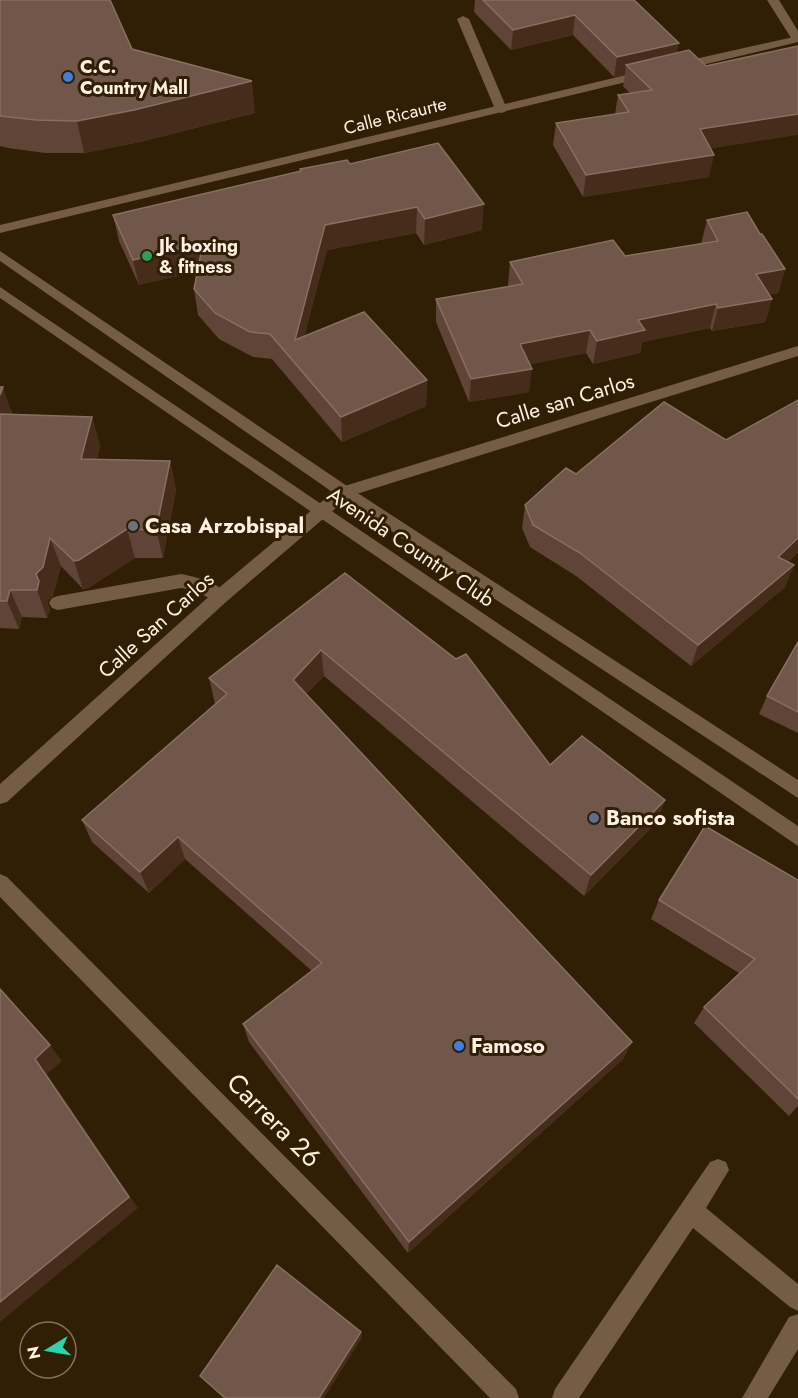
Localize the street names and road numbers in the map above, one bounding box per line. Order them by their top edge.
street label: Calle Ricaurte [341,91,449,141]
street label: Calle san Carlos [492,366,638,436]
street label: Avenida Country Club [321,480,501,614]
street label: Calle San Carlos [91,565,221,685]
street label: Carrera 26 [218,1064,330,1176]

